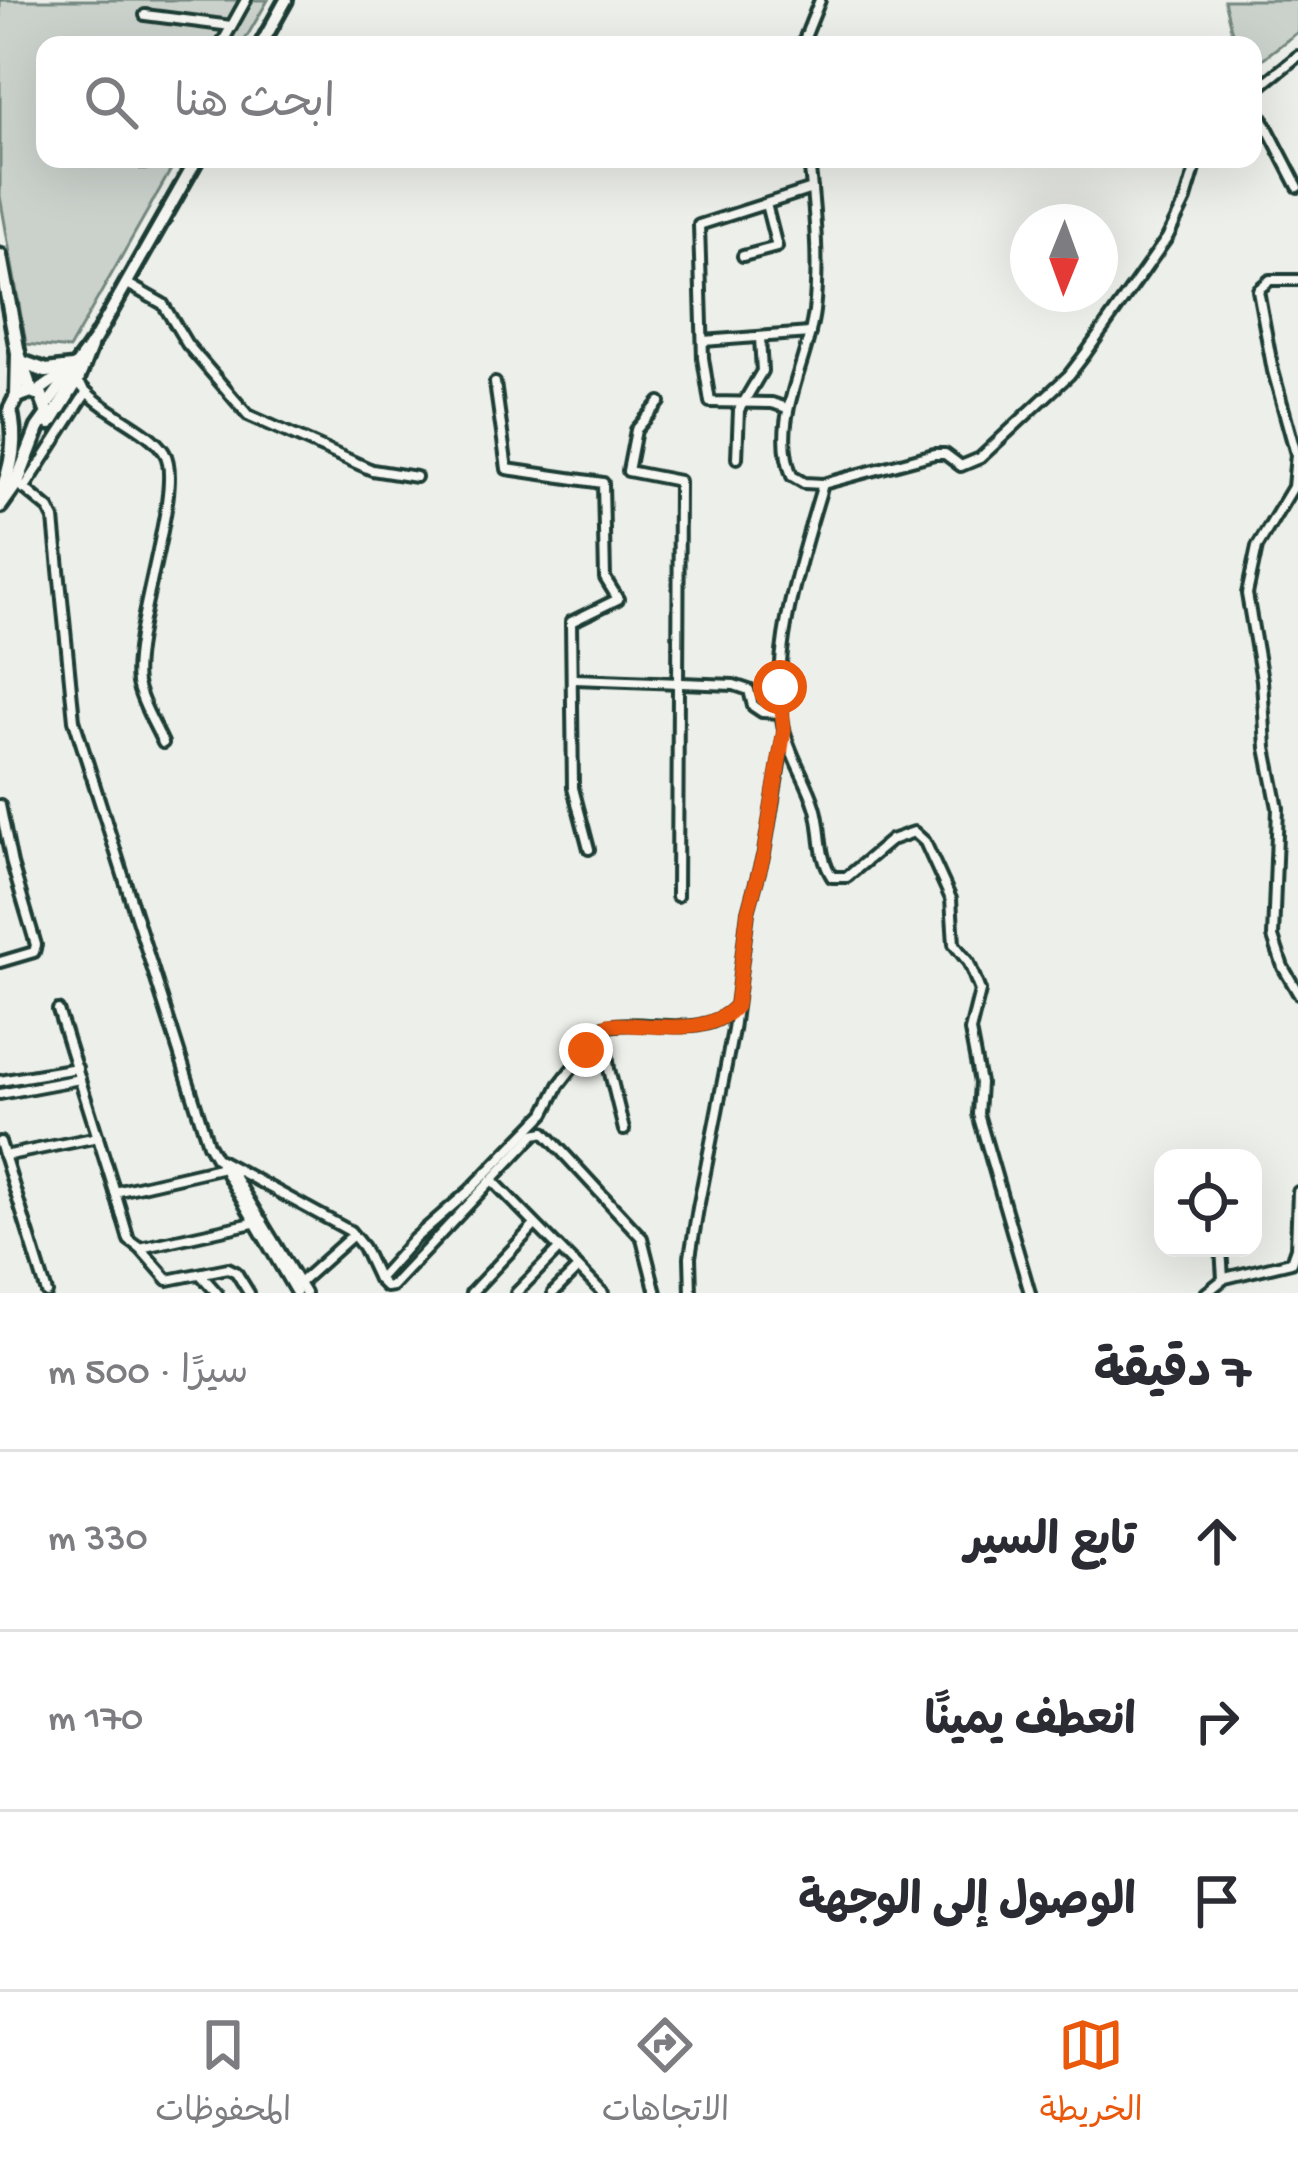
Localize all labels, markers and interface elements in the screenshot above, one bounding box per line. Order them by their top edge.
search box [36,36,1262,168]
icon: search [78,69,144,135]
text: ابحث هنا [174,80,335,133]
north arrow [1010,204,1118,312]
route start [753,660,807,714]
route end [559,1023,613,1077]
map controls [1154,1149,1262,1257]
button: locate [1154,1149,1262,1257]
text: 7 دقيقة [1094,1346,1250,1406]
text: سيرًا · 500 m [48,1352,248,1398]
icon: ahead [1184,1508,1250,1574]
text: 330 m [48,1518,148,1564]
text: تابع السير [965,1518,1136,1571]
icon: right [1184,1688,1250,1754]
text: 170 m [48,1698,143,1744]
text: انعطف يمينًا [924,1698,1136,1751]
icon: arrive [1184,1868,1250,1934]
text: الوصول إلى الوجهة [798,1878,1136,1931]
tab: المحفوظات [155,2012,291,2138]
tab: الاتجاهات [602,2012,729,2138]
tab: الخريطة [1040,2012,1143,2138]

